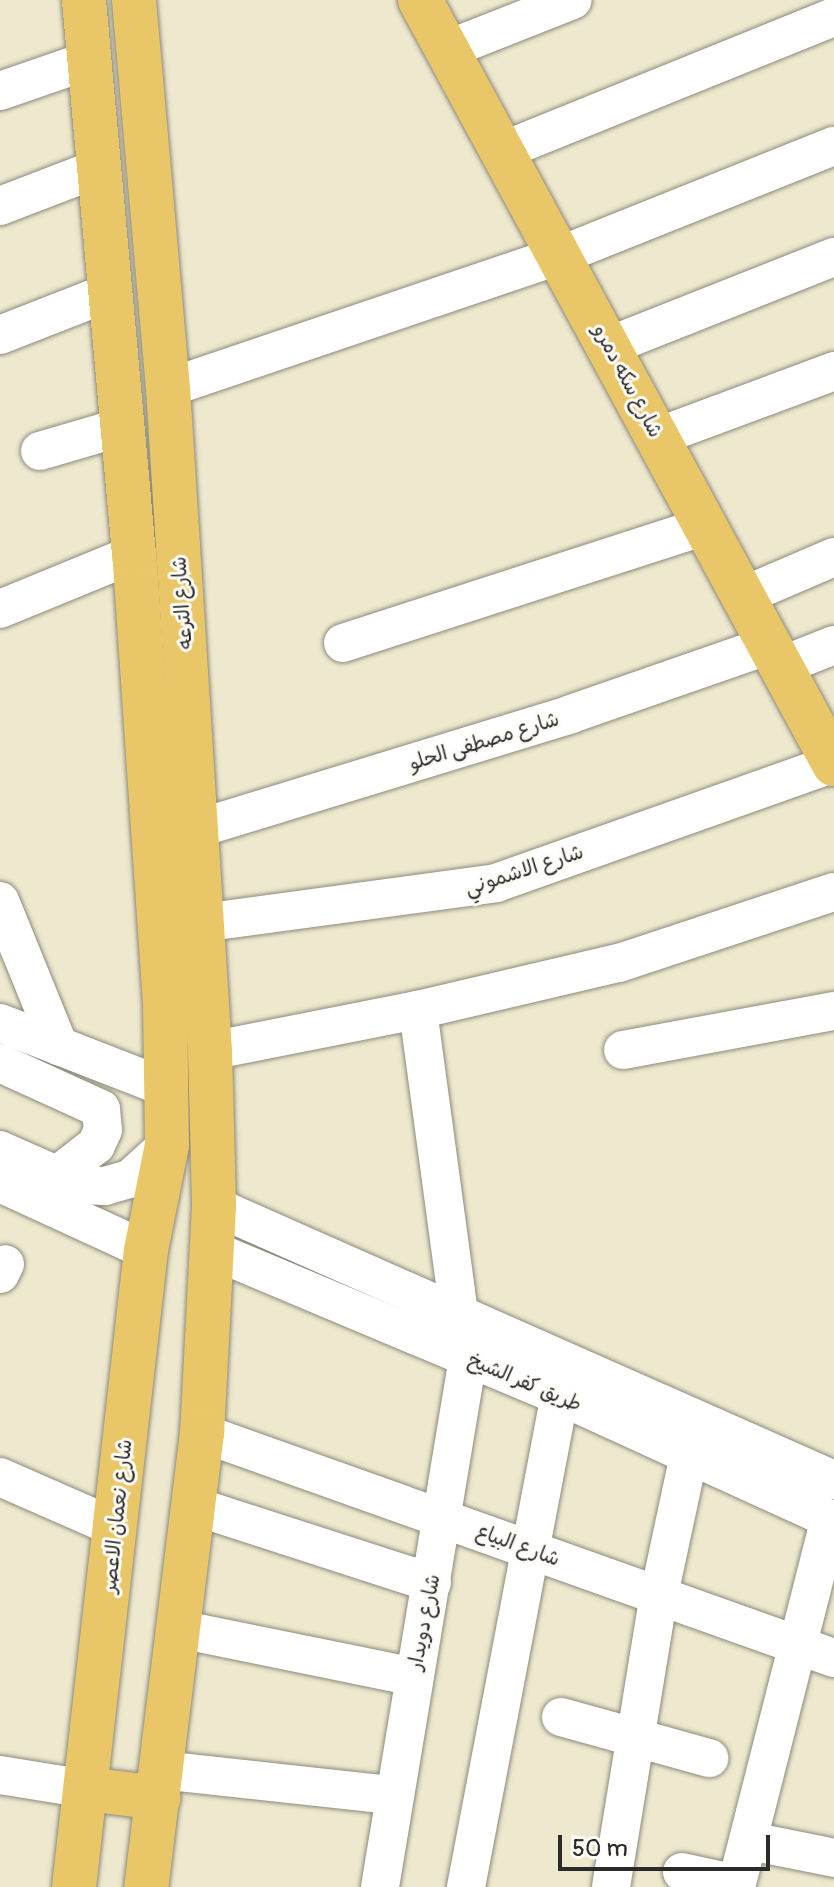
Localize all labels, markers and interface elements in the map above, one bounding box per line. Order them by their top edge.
street label: شارع سكه دمرو [588,321,668,441]
street label: شارع الترعه [167,556,197,650]
street label: شارع مصطفى الحلو [406,707,562,775]
street label: شارع الاشموني [462,840,586,900]
street label: طريق كفر الشيخ [465,1347,585,1417]
street label: شارع نعمان الاعصر [97,1438,137,1594]
street label: شارع البياع [473,1519,563,1571]
street label: شارع دويدار [403,1572,445,1672]
scale bar [562,1819,774,1869]
text: 50 m [572,1834,628,1863]

